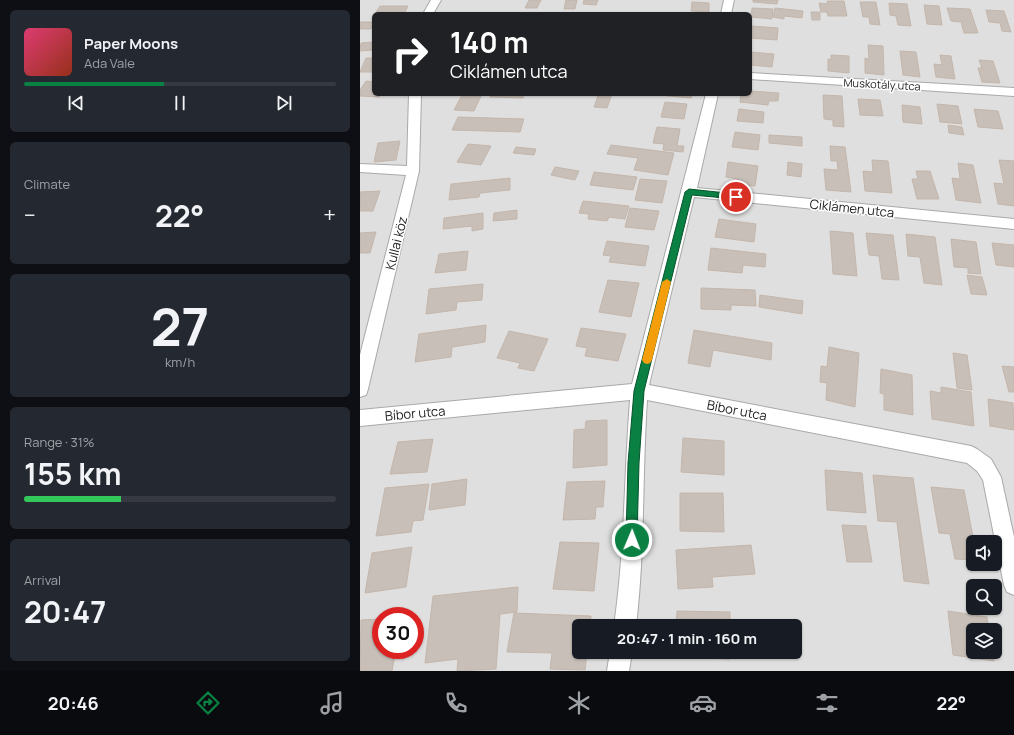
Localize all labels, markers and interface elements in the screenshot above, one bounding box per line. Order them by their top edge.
text: 140 m [450,23,529,61]
icon: right [384,28,436,80]
text: Paper Moons [84,33,178,54]
text: Ada Vale [84,54,135,72]
text: Ciklámen utca [450,59,567,83]
street label: Muskotály utca [843,74,921,94]
icon: previous [65,92,87,114]
icon: pause [169,92,191,114]
icon: next [273,92,295,114]
text: Climate [24,175,70,193]
pin [719,180,753,214]
icon: arrive [725,186,747,208]
text: 22° [155,195,204,236]
street label: Ciklámen utca [809,195,895,221]
text: − [24,200,36,230]
text: + [323,200,336,230]
street label: Kullai köz [381,214,411,272]
text: 27 [151,291,209,362]
text: km/h [165,353,195,371]
street label: Bíbor utca [705,395,769,425]
street label: Bíbor utca [384,401,446,425]
text: Range · 31% [24,433,95,451]
text: 155 km [24,453,121,494]
position arrow [611,519,653,561]
map controls [966,535,1002,659]
button: sound [966,535,1002,571]
text: Arrival [24,571,61,589]
button: search [966,579,1002,615]
text: 20:47 [24,591,106,632]
speed limit sign: 30 [372,607,424,659]
button: layers [966,623,1002,659]
text: 20:47 · 1 min · 160 m [617,628,757,649]
icon: directions [194,689,222,717]
icon: music [318,689,346,717]
icon: phone [442,689,470,717]
icon: climate [565,689,593,717]
icon: car [689,689,717,717]
icon: filters [813,689,841,717]
text: 20:46 [48,691,99,715]
text: 22° [937,691,966,715]

